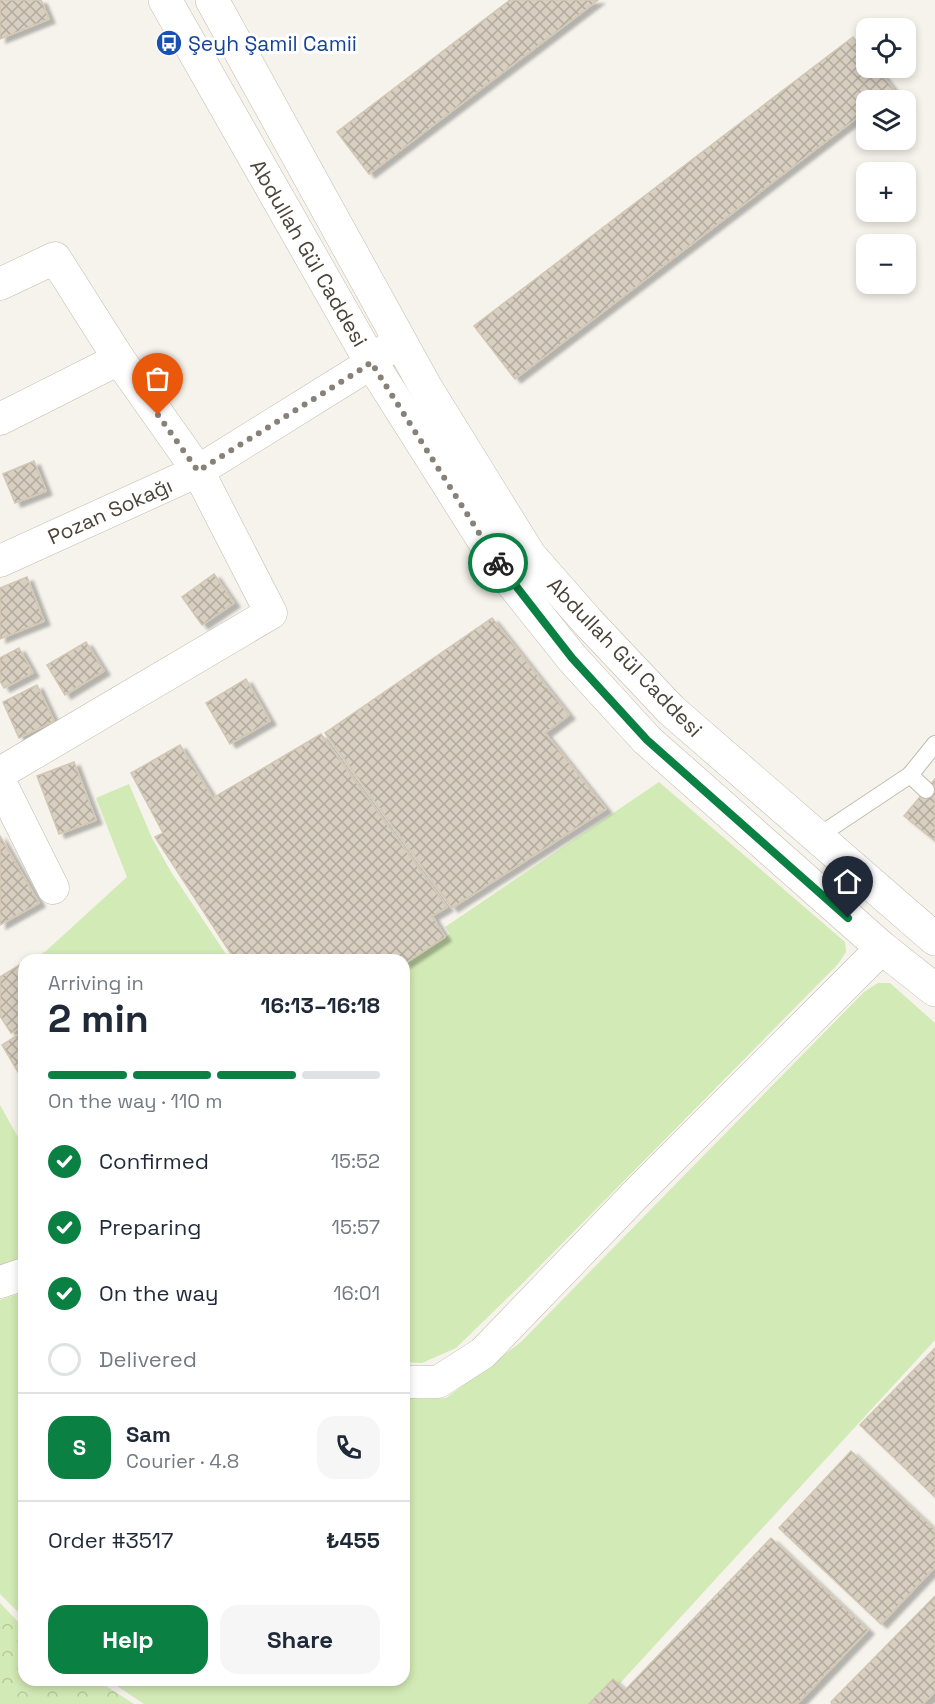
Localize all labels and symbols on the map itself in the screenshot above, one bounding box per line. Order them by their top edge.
bus stop icon: Şeyh Şamil Camii [154,28,184,58]
place label: Şeyh Şamil Camii [188,30,357,57]
street label: Abdullah Gül Caddesi [244,154,374,352]
pin [132,353,183,415]
street label: Pozan Sokağı [44,472,176,550]
courier [468,533,528,593]
street label: Abdullah Gül Caddesi [542,571,708,743]
pin [822,856,873,918]

